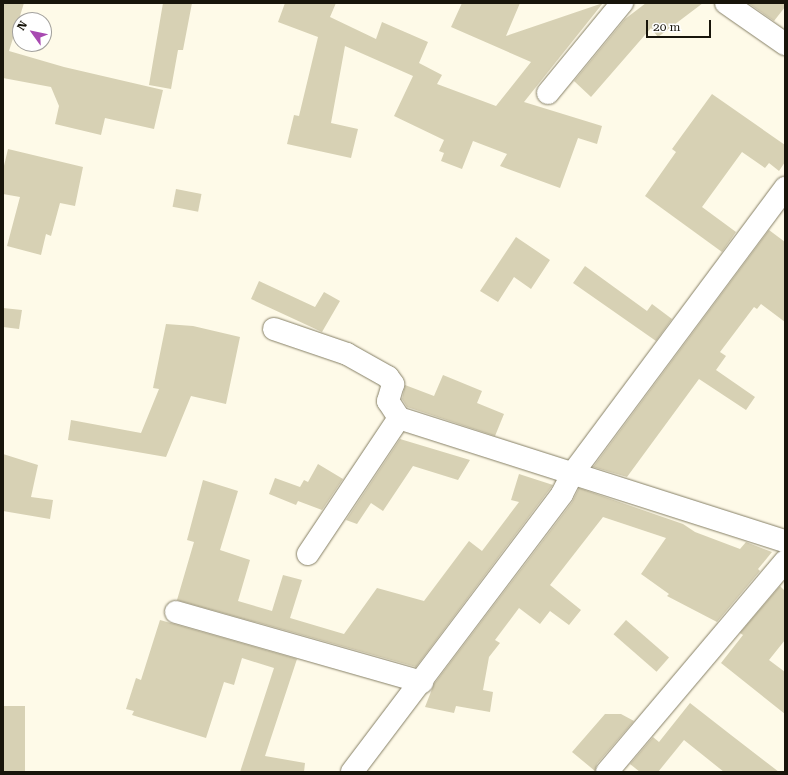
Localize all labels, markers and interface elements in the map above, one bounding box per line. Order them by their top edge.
north arrow [12,12,52,52]
scale bar [648,12,713,38]
text: N [15,19,30,33]
text: 20 m [653,20,680,34]

